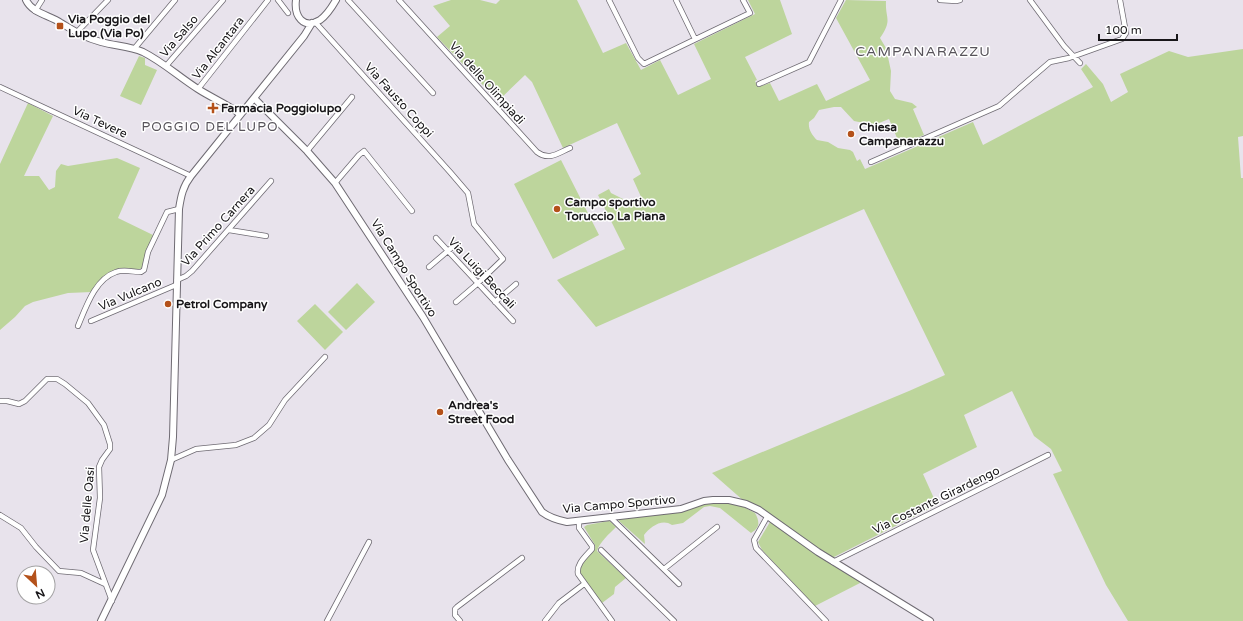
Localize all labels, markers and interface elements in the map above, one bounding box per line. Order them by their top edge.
place label: Via Poggio del Lupo (Via Po) [68,12,150,41]
street label: Via Salso [157,12,201,60]
street label: Via Alcantara [189,14,247,82]
scale bar [1099,16,1177,42]
marker: Via Poggio del Lupo (Via Po) [55,21,65,31]
text: 100 m [1105,23,1142,37]
street label: Via delle Olimpiadi [446,39,528,127]
district label: CAMPANARAZZU [855,43,991,60]
street label: Via Fausto Coppi [362,60,436,140]
place label: Farmacia Poggiolupo [221,101,342,116]
street label: Via Tevere [70,103,130,141]
marker: Farmacia Poggiolupo [208,103,218,113]
district label: POGGIO DEL LUPO [142,119,278,135]
place label: Chiesa Campanarazzu [859,120,944,149]
marker: Chiesa Campanarazzu [846,129,856,139]
street label: Via Primo Carnera [178,183,258,269]
place label: Campo sportivo Toruccio La Piana [564,195,666,223]
marker: Campo sportivo Toruccio La Piana [552,204,562,214]
street label: Via Campo Sportivo [368,216,440,320]
street label: Via Luigi Beccali [445,234,519,312]
street label: Via Vulcano [96,274,164,314]
place label: Petrol Company [176,297,268,312]
marker: Petrol Company [163,299,173,309]
place label: Andrea's Street Food [448,398,514,426]
marker: Andrea's Street Food [435,407,445,417]
street label: Via Costante Girardengo [870,463,1002,537]
street label: Via delle Oasi [77,466,97,544]
street label: Via Campo Sportivo [562,492,676,516]
north arrow [16,565,56,605]
text: N [33,586,47,601]

